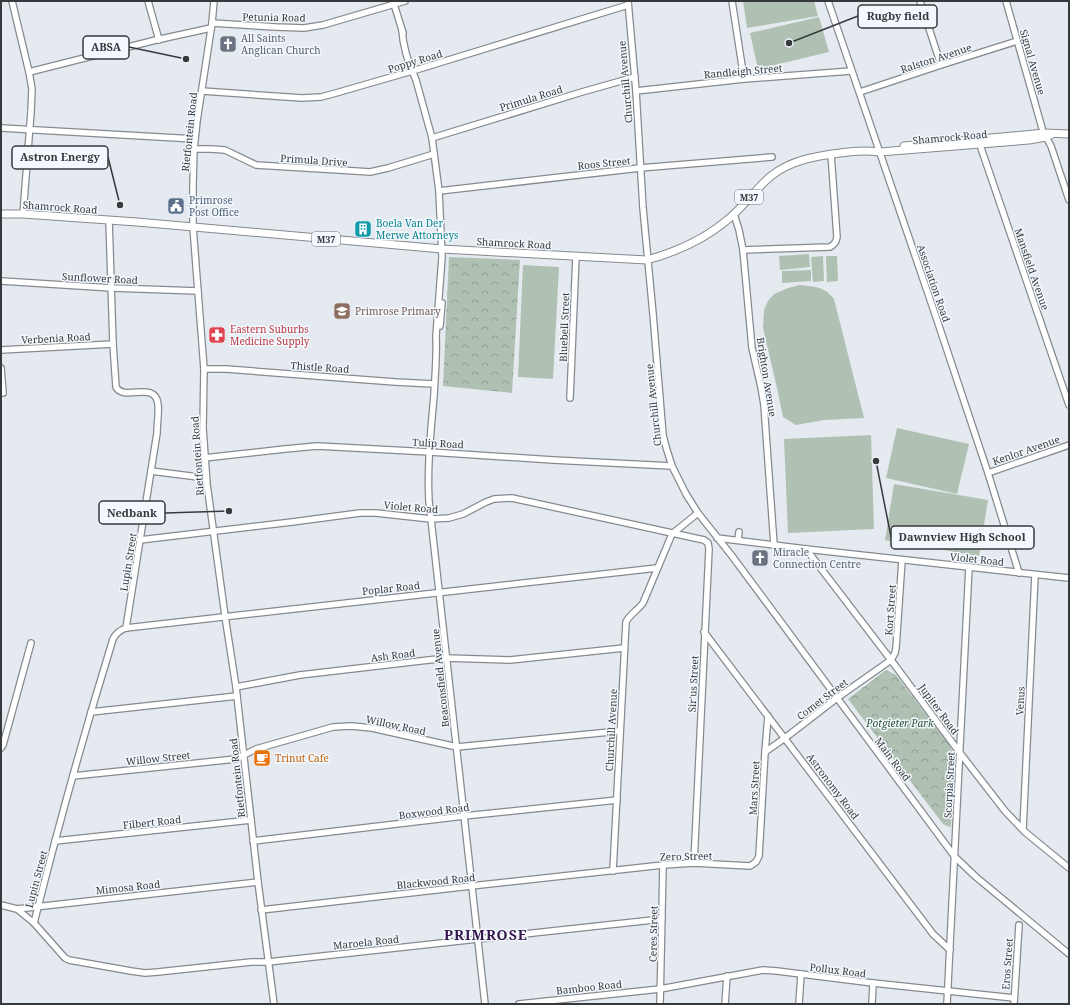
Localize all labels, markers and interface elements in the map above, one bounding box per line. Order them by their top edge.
callout: Rugby field [858,5,937,28]
text: Rugby field [867,8,929,23]
street label: Petunia Road [242,9,306,25]
street label: Signal Avenue [1017,28,1049,96]
place label: All Saints Anglican Church [241,31,321,57]
church icon: All Saints Anglican Church [218,34,238,54]
callout: ABSA [83,36,129,59]
text: ABSA [91,39,122,54]
street label: Churchill Avenue [614,40,636,124]
street label: Ralston Avenue [899,40,973,76]
street label: Poppy Road [386,46,444,76]
street label: Randleigh Street [703,61,783,81]
street label: Primula Road [498,82,564,114]
street label: Rietfontein Road [178,92,200,172]
street label: Shamrock Road [912,127,988,147]
callout: Astron Energy [12,146,108,169]
text: Astron Energy [20,149,101,164]
street label: Primula Drive [280,151,348,169]
street label: Roos Street [577,153,632,173]
road number: M37 [735,190,763,204]
place label: Primrose Post Office [189,193,239,219]
public building icon: Primrose Post Office [166,196,186,216]
street label: Shamrock Road [22,197,98,217]
place label: Boela Van Der Merwe Attorneys [376,216,459,242]
building icon: Boela Van Der Merwe Attorneys [353,219,373,239]
street label: Mansfield Avenue [1011,226,1053,312]
road number: M37 [312,232,340,246]
street label: Shamrock Road [476,234,552,252]
street label: Association Road [914,242,954,324]
street label: Sunflower Road [62,269,138,287]
street label: Bluebell Street [556,292,572,362]
school or university icon: Primrose Primary [332,301,352,321]
place label: Primrose Primary [355,304,441,318]
place label: Eastern Suburbs Medicine Supply [230,322,310,348]
pharmacy icon: Eastern Suburbs Medicine Supply [207,325,227,345]
street label: Verbenia Road [21,329,91,347]
street label: Brighton Avenue [754,336,780,418]
street label: Thistle Road [290,358,350,376]
street label: Churchill Avenue [642,363,664,447]
street label: Rietfontein Road [187,416,207,496]
street label: Kenlor Avenue [990,432,1062,468]
street label: Tulip Road [412,435,464,451]
street label: Violet Road [383,498,439,516]
callout: Nedbank [99,501,165,524]
text: Nedbank [107,505,157,520]
callout: Dawnview High School [891,526,1034,549]
text: Dawnview High School [898,529,1026,544]
street label: Lupin Street [116,531,140,592]
place label: Miracle Connection Centre [773,545,861,571]
church icon: Miracle Connection Centre [750,548,770,568]
street label: Violet Road [949,549,1005,569]
street label: Poplar Road [361,578,421,598]
street label: Kort Street [881,583,899,636]
street label: Beaconsfield Avenue [428,628,452,728]
street label: Ash Road [370,645,416,665]
street label: Sir'us Street [685,655,702,713]
street label: Comet Street [794,675,851,723]
street label: Jupiter Road [915,680,962,737]
street label: Venus [1012,686,1028,716]
street label: Churchill Avenue [602,688,620,772]
street label: Willow Road [365,712,427,738]
park label: Potgieter Park [865,716,934,730]
street label: Main Road [872,734,914,784]
street label: Rietfontein Road [226,738,248,818]
street label: Willow Street [125,748,191,768]
cafe icon: Trinut Cafe [252,748,272,768]
street label: Astronomy Road [804,750,862,822]
place label: Trinut Cafe [275,751,329,765]
street label: Scorpia Street [940,751,958,818]
street label: Mars Street [746,760,762,816]
street label: Boxwood Road [398,800,470,822]
street label: Filbert Road [122,812,182,832]
street label: Lupin Street [22,848,51,909]
street label: Zero Street [660,849,713,863]
street label: Blackwood Road [396,870,476,892]
street label: Mimosa Road [95,877,161,897]
street label: Ceres Street [646,905,661,962]
district label: PRIMROSE [444,925,528,944]
street label: Maroela Road [332,932,400,952]
street label: Eros Street [998,937,1016,990]
street label: Pollux Road [809,960,867,980]
street label: Bamboo Road [555,977,623,997]

